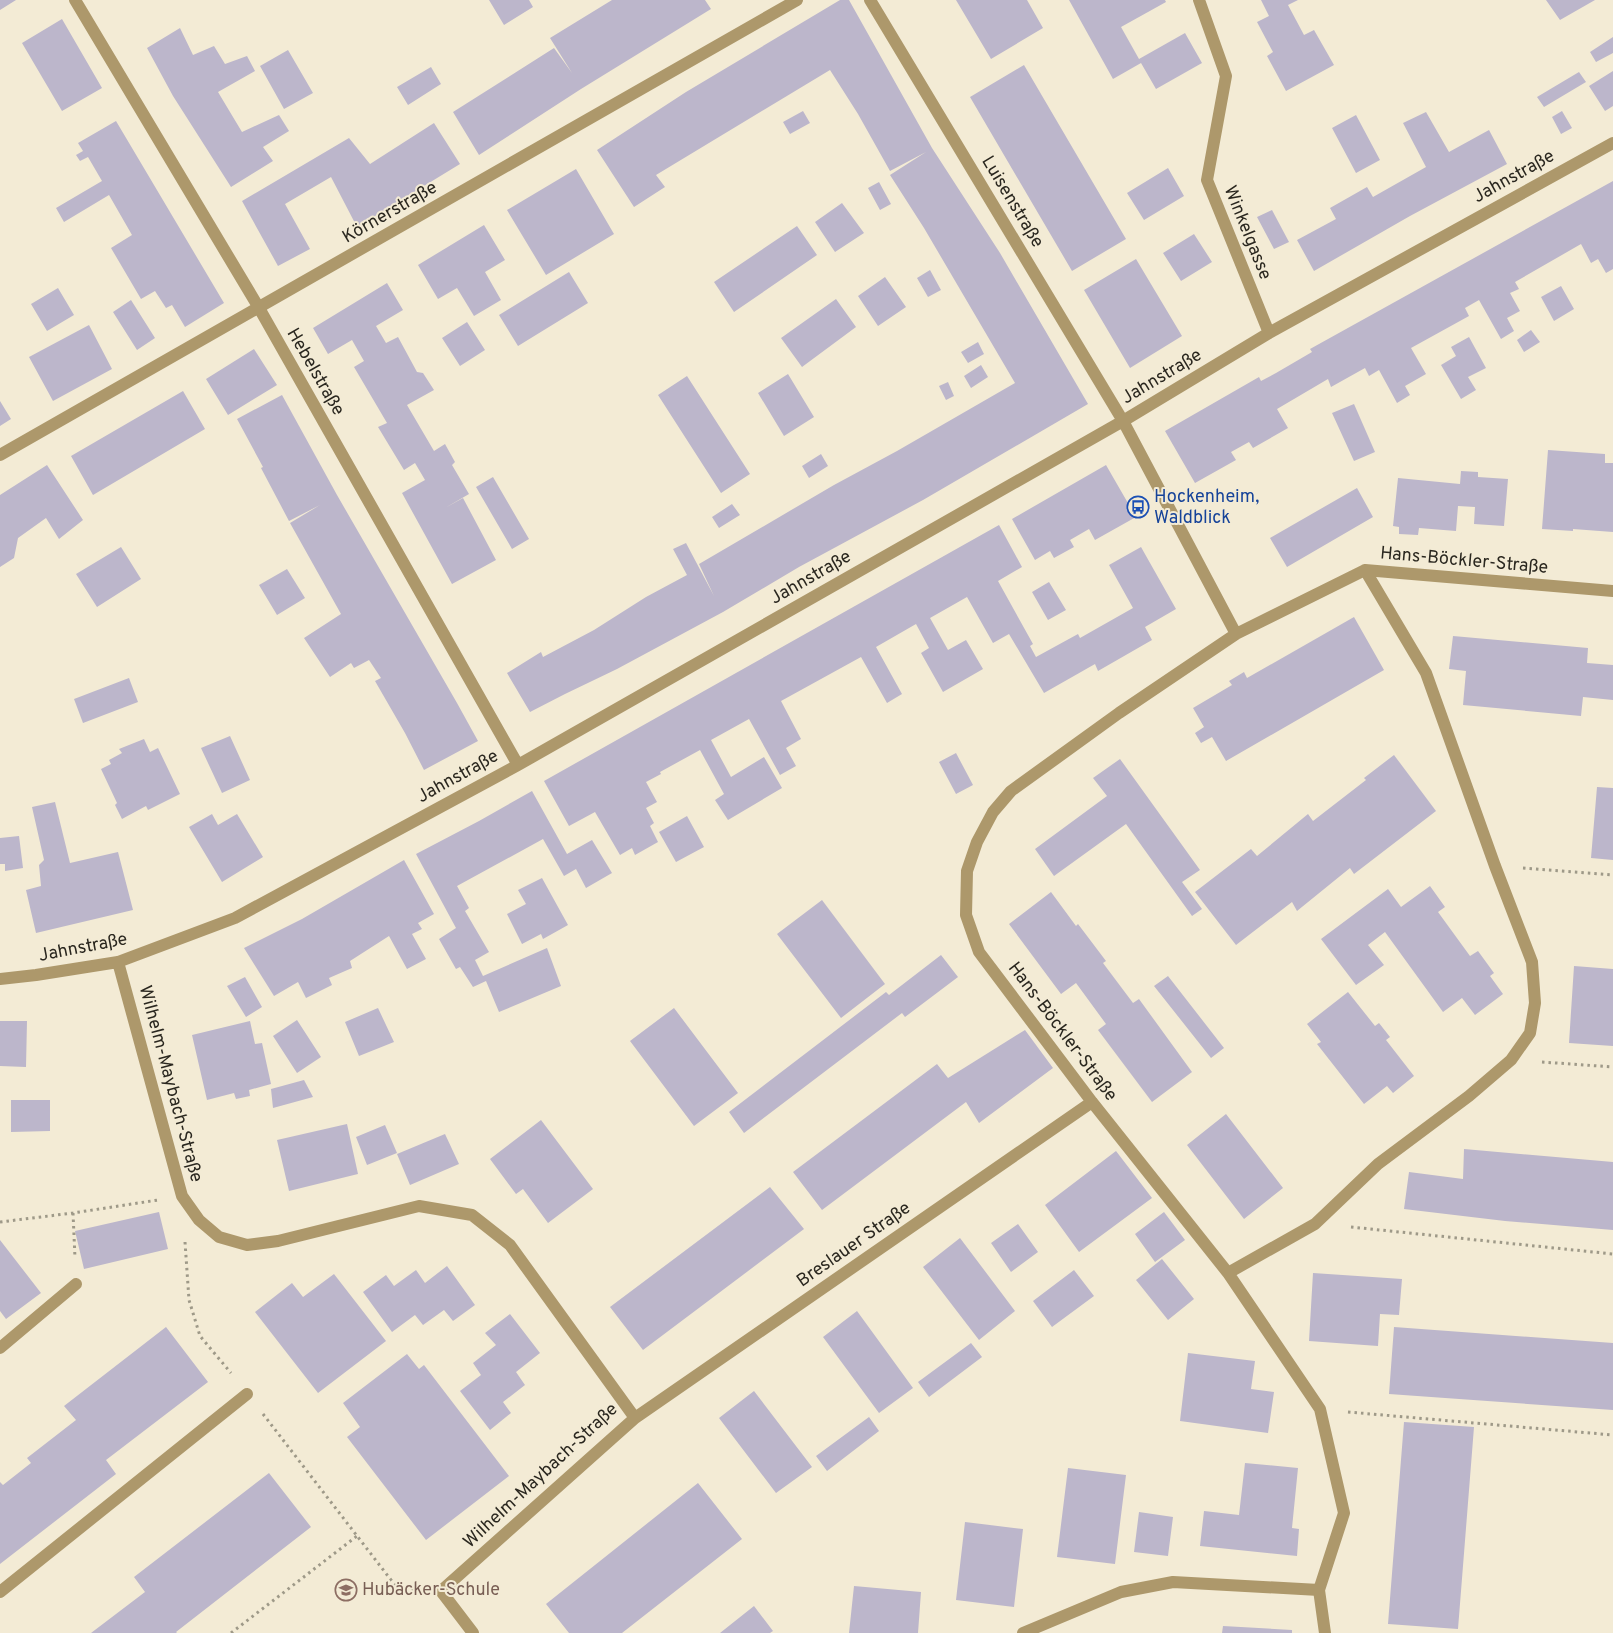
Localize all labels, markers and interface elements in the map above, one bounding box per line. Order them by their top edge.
street label: Jahnstraße [1469,145,1559,209]
street label: Luisenstraße [976,152,1048,252]
street label: Körnerstraße [338,177,442,249]
street label: Winkelgasse [1218,183,1276,283]
street label: Hebelstraße [281,324,349,420]
street label: Jahnstraße [1118,344,1206,410]
place label: Hockenheim, Waldblick [1154,486,1259,530]
bus stop icon: Hockenheim, Waldblick [1126,495,1150,519]
street label: Hans-Böckler-Straße [1379,542,1549,580]
street label: Jahnstraße [766,546,856,610]
street label: Jahnstraße [413,745,503,809]
street label: Jahnstraße [37,928,129,968]
street label: Hans-Böckler-Straße [1002,958,1122,1106]
street label: Wilhelm-Maybach-Straße [133,983,207,1185]
street label: Breslauer Straße [792,1197,916,1293]
street label: Wilhelm-Maybach-Straße [459,1398,623,1554]
school or university icon: Hubäcker-Schule [334,1578,358,1602]
place label: Hubäcker-Schule [362,1579,500,1602]

